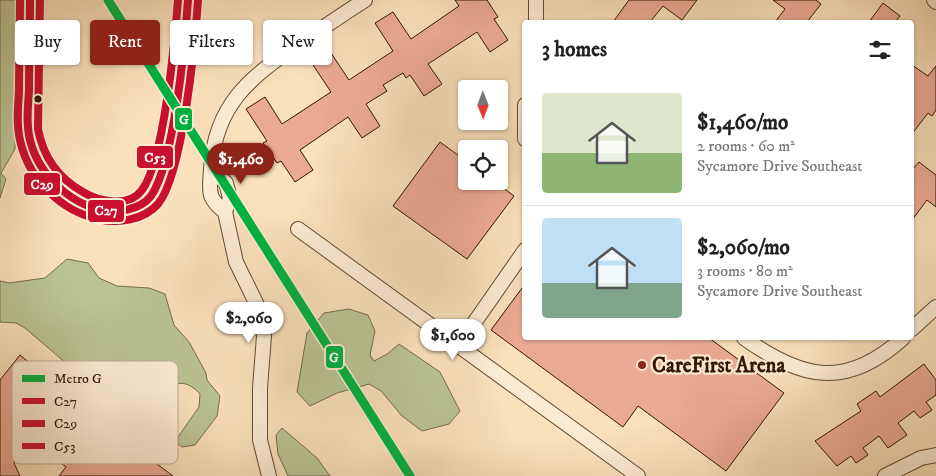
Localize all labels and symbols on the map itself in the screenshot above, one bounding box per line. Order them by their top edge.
north arrow [458,80,508,130]
unlabelled marker [33,94,43,104]
line badge: G [174,107,193,131]
text: G [179,111,189,129]
pin: $1,460 [200,142,282,185]
line badge: C53 [136,145,174,169]
text: C53 [144,149,166,167]
line badge: C29 [23,172,61,196]
text: C29 [30,176,54,194]
line badge: C27 [87,199,125,223]
text: C27 [94,202,118,220]
pin: $2,060 [208,302,290,344]
pin: $1,600 [412,318,494,361]
line badge: G [325,345,344,369]
text: G [329,349,339,367]
place label: CareFirst Arena [652,353,787,379]
marker: CareFirst Arena [636,359,648,371]
legend [12,361,178,464]
text: Metro G [54,370,102,388]
text: C27 [54,393,77,411]
text: C29 [54,415,77,433]
text: C53 [54,438,76,456]

